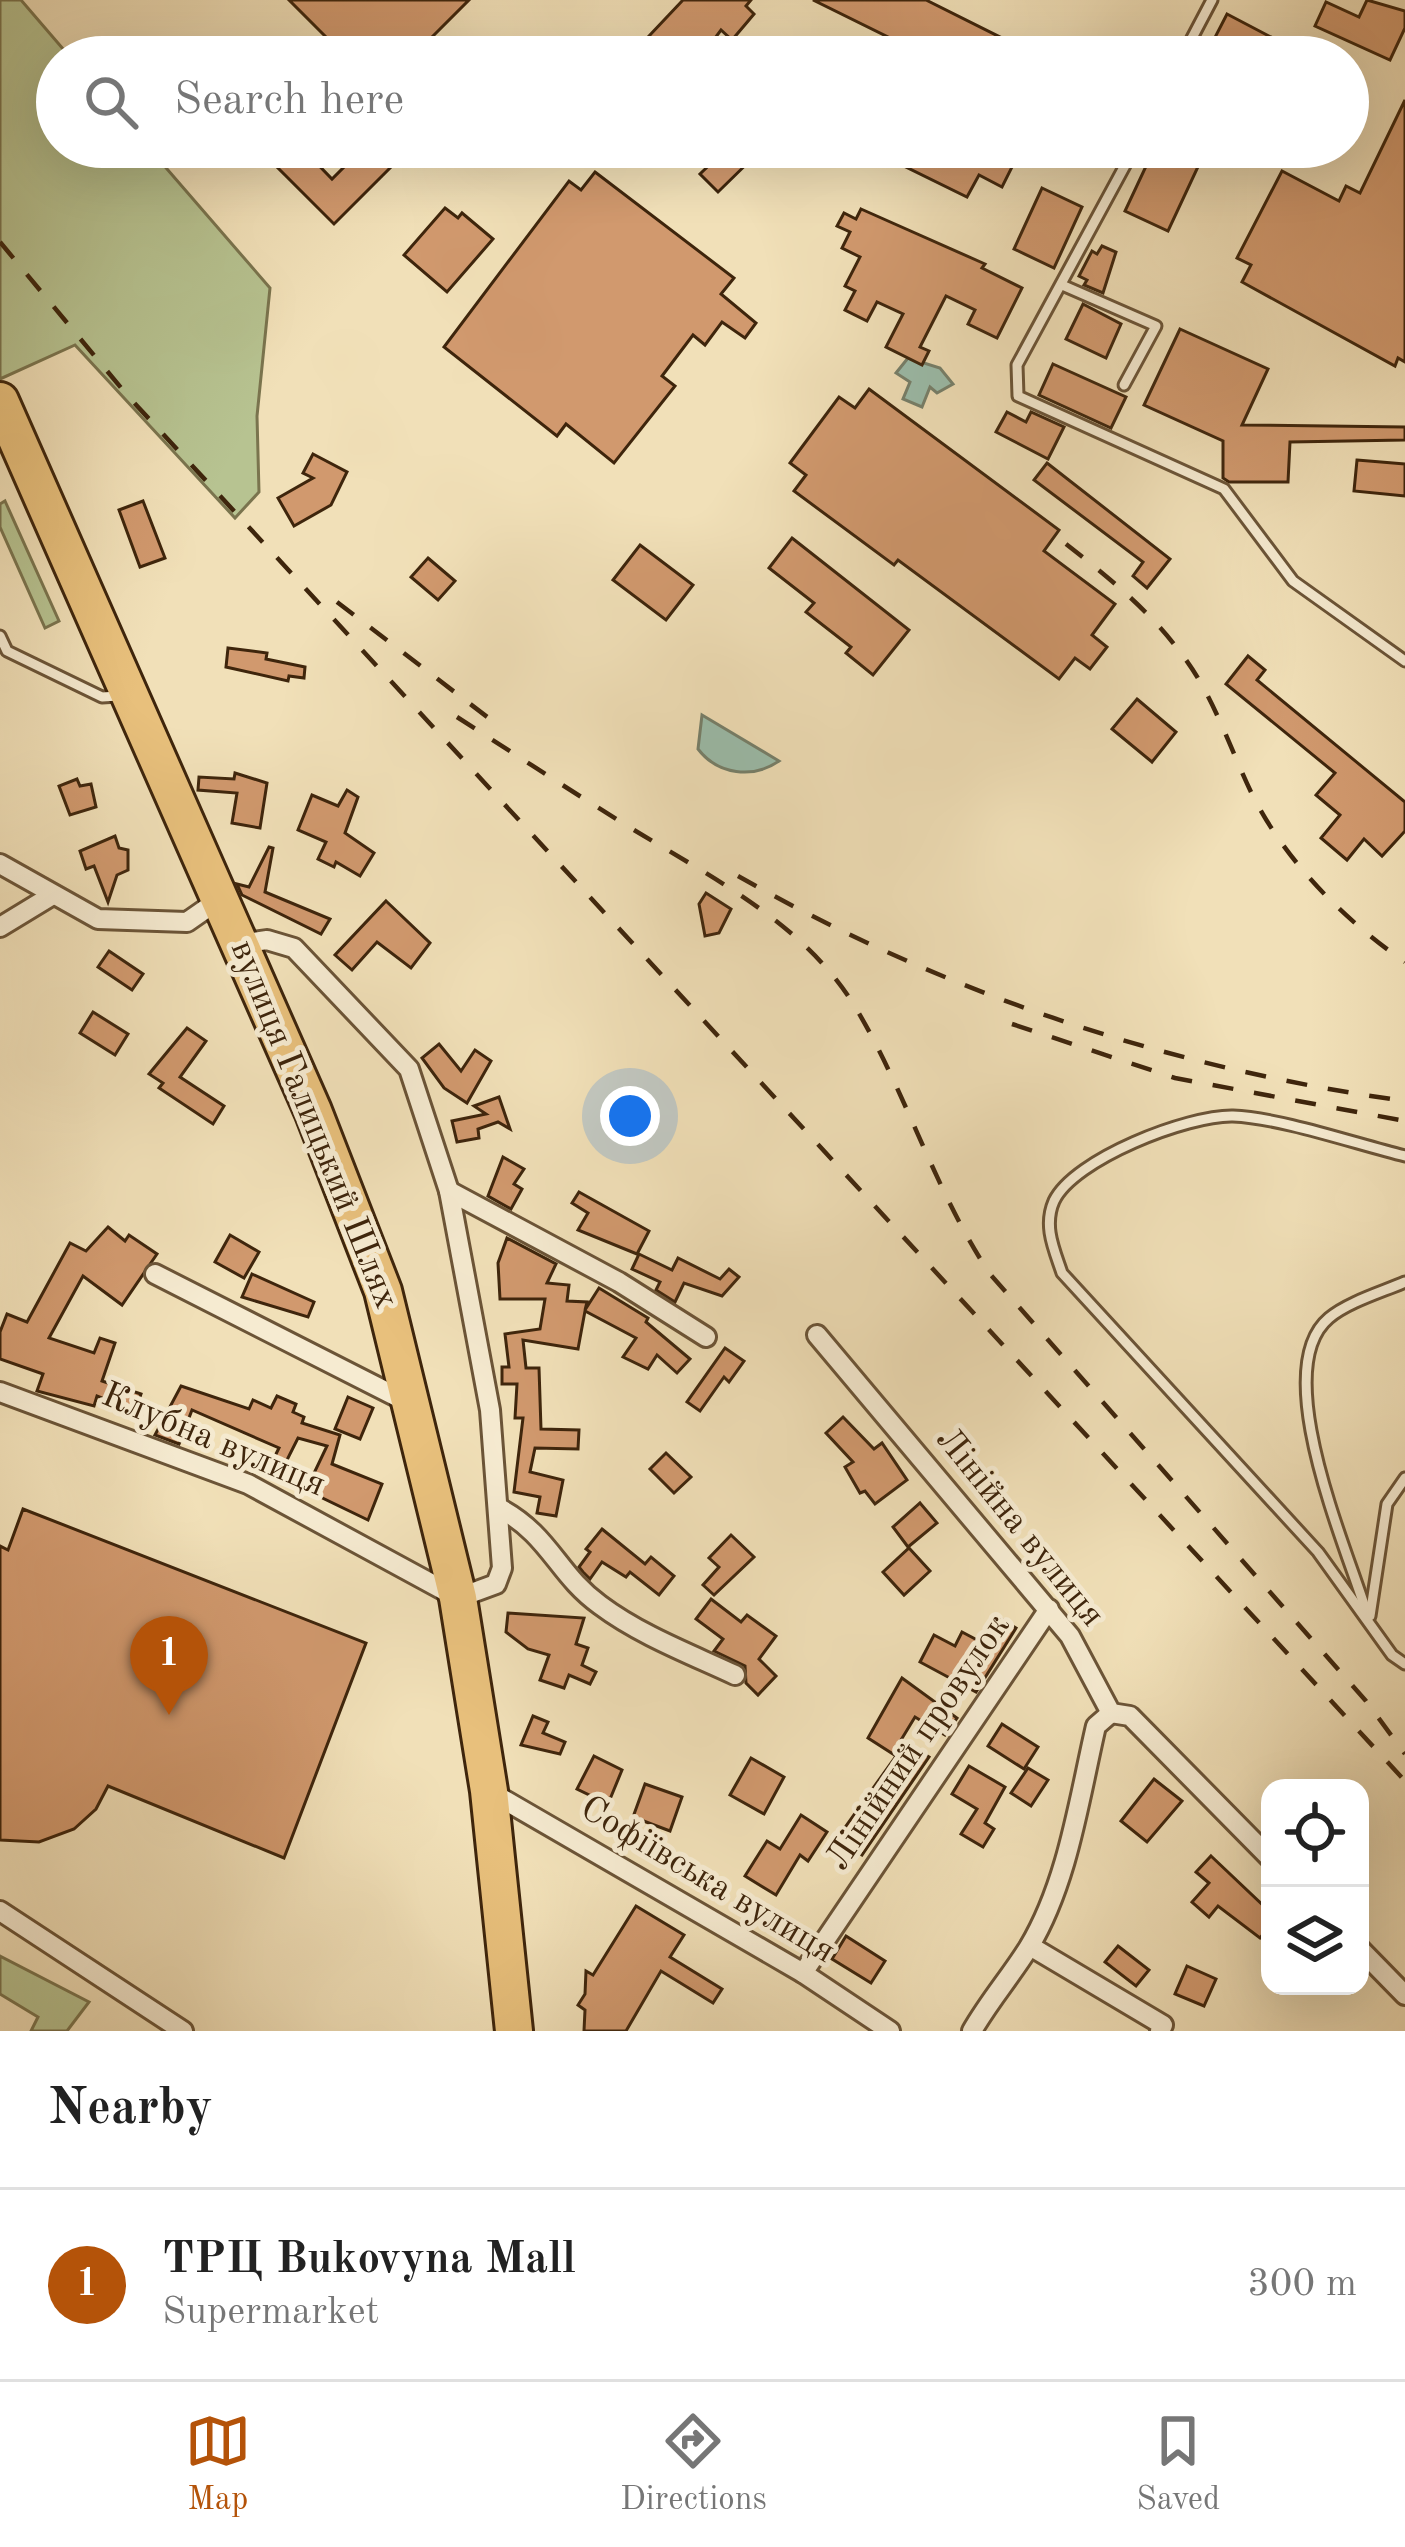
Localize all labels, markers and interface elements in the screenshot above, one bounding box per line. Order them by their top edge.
search box [36,36,1369,168]
icon: search [78,69,144,135]
text: Search here [174,79,404,124]
street label: вулиця Галицький Шлях [223,936,403,1314]
your location [600,1086,660,1146]
street label: Клубна вулиця [96,1378,330,1504]
street label: Лінійна вулиця [928,1422,1110,1634]
street label: Лінійний провулок [820,1609,1018,1877]
pin: 1 [130,1616,208,1715]
map controls [1261,1779,1369,1995]
button: locate [1261,1779,1369,1887]
street label: Софіївська вулиця [573,1791,841,1971]
button: layers [1261,1887,1369,1995]
text: Nearby [48,2084,213,2135]
text: ТРЦ Bukovyna Mall [162,2238,576,2283]
text: 1 [76,2265,98,2304]
text: 300 m [1247,2265,1357,2304]
text: Supermarket [162,2293,379,2332]
tab: Map [185,2408,251,2521]
tab: Directions [620,2408,767,2521]
tab: Saved [1136,2408,1220,2521]

